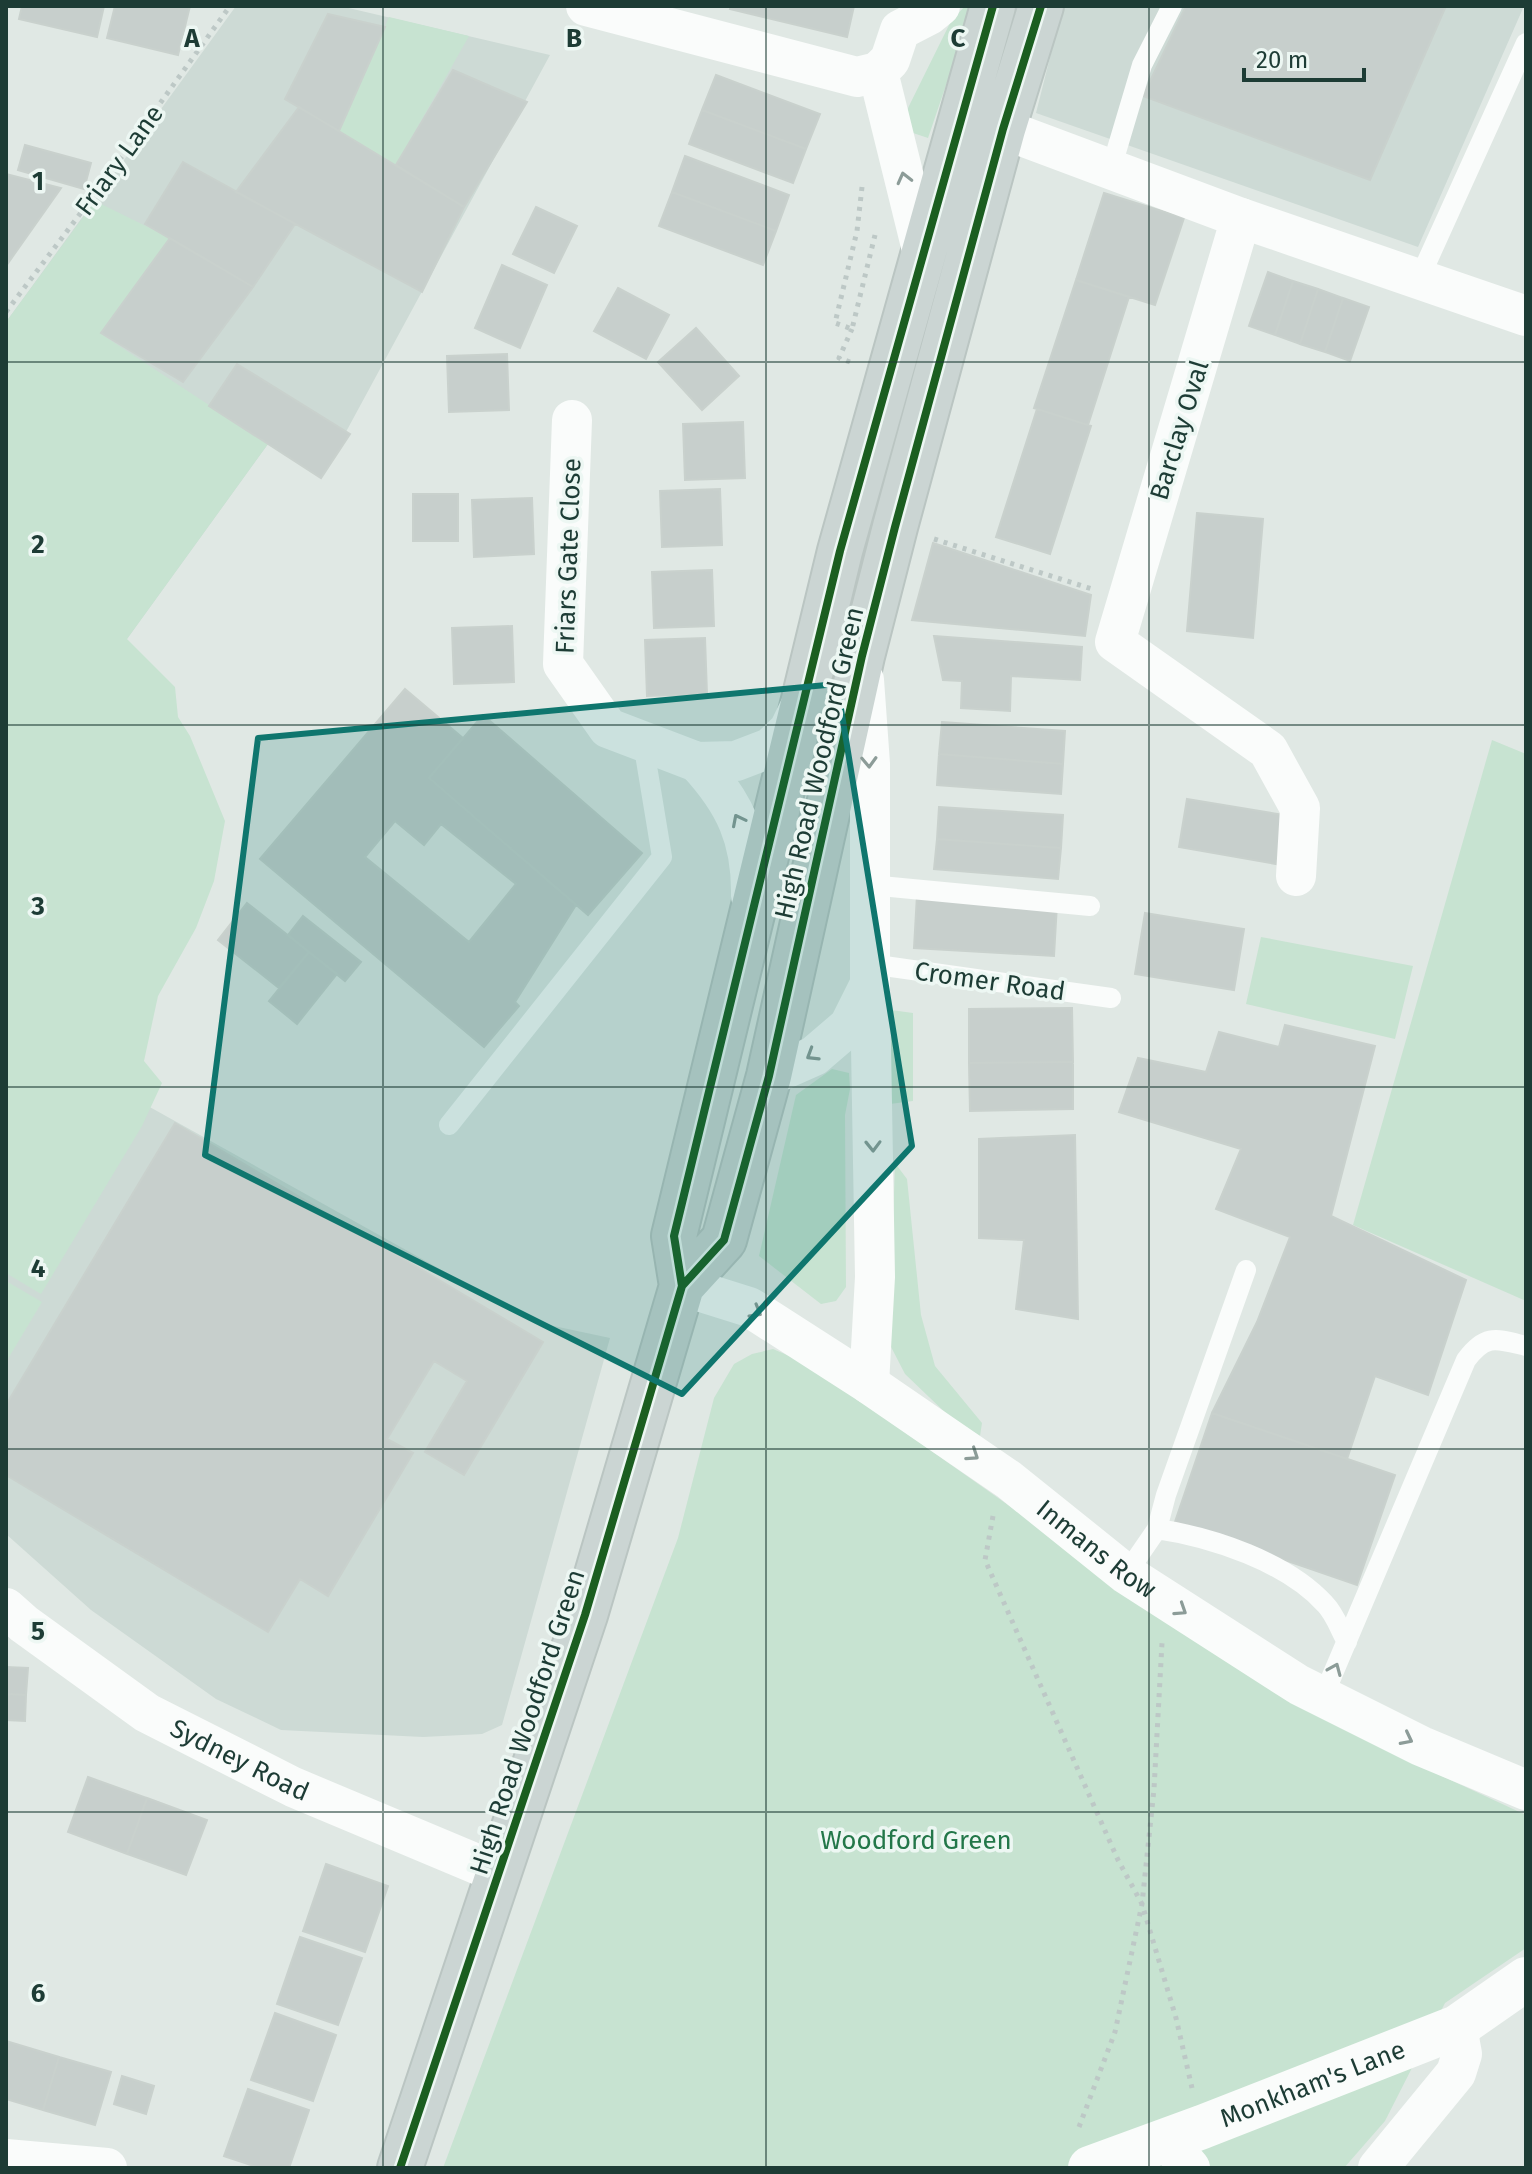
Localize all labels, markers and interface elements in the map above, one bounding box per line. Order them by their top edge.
text: A [183,23,200,54]
text: B [566,23,582,54]
text: C [951,23,966,54]
scale bar [1244,32,1364,82]
text: 20 m [1256,46,1308,74]
street label: Friary Lane [69,99,170,222]
text: 1 [32,166,44,197]
one-way arrow [897,172,914,186]
street label: Barclay Oval [1144,356,1216,504]
street label: Friars Gate Close [550,458,587,654]
text: 2 [31,529,45,560]
street label: High Road Woodford Green [768,604,870,922]
one-way arrow [860,756,877,769]
one-way arrow [732,814,747,829]
text: 3 [30,891,45,922]
street label: Cromer Road [913,956,1067,1007]
one-way arrow [806,1045,821,1061]
one-way arrow [864,1140,881,1153]
text: 4 [31,1253,46,1284]
one-way arrow [747,1302,762,1318]
one-way arrow [964,1445,978,1460]
street label: Inmans Row [1030,1493,1162,1605]
street label: High Road Woodford Green [463,1566,592,1879]
one-way arrow [1173,1600,1187,1615]
text: 5 [31,1616,45,1647]
one-way arrow [1325,1663,1342,1677]
street label: Sydney Road [165,1713,314,1808]
one-way arrow [1398,1729,1413,1744]
park label: Woodford Green [820,1825,1012,1856]
text: 6 [31,1978,46,2009]
street label: Monkham's Lane [1216,2034,1410,2134]

